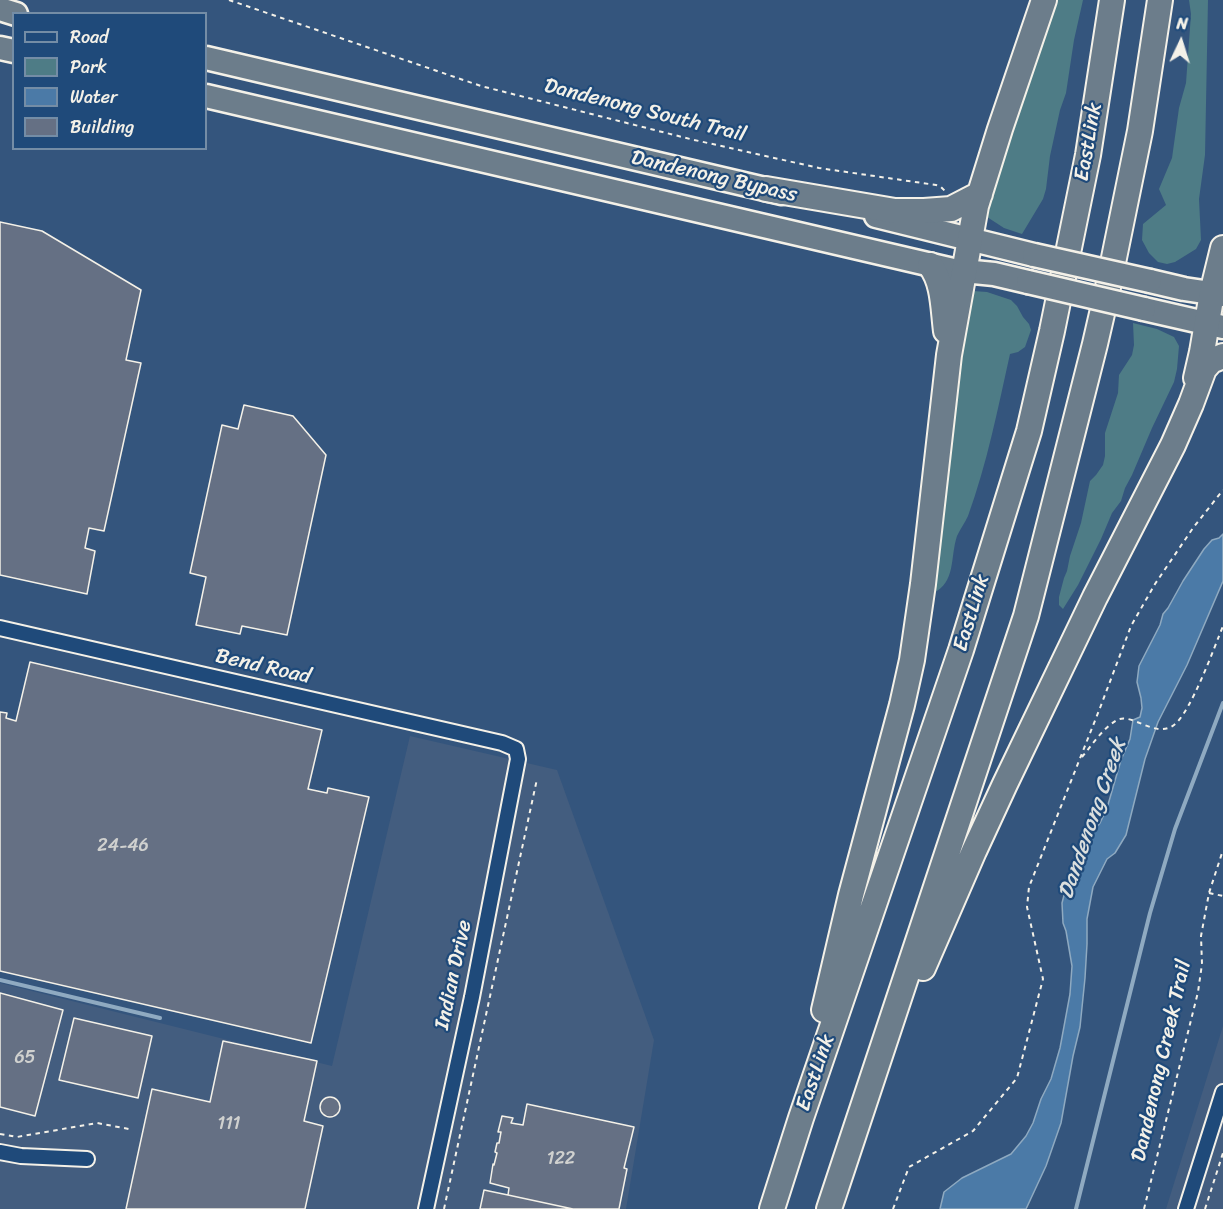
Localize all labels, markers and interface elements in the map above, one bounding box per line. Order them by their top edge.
text: N [1176,9,1189,38]
legend [12,12,207,150]
north arrow [1151,12,1211,72]
text: Road [70,21,109,53]
text: Park [70,51,107,83]
street label: Dandenong South Trail [542,74,748,148]
text: Water [70,81,117,113]
street label: EastLink [1070,101,1108,183]
text: Building [70,111,134,143]
street label: Dandenong Bypass [629,146,799,208]
street label: EastLink [948,572,996,654]
street label: Bend Road [213,644,313,690]
water label: Dandenong Creek [1053,736,1133,902]
house number: 24-46 [97,835,149,857]
street label: Indian Drive [430,918,478,1032]
street label: Dandenong Creek Trail [1127,958,1197,1164]
street label: EastLink [791,1032,841,1114]
house number: 65 [14,1047,36,1069]
house number: 111 [217,1113,241,1135]
house number: 122 [547,1148,575,1170]

